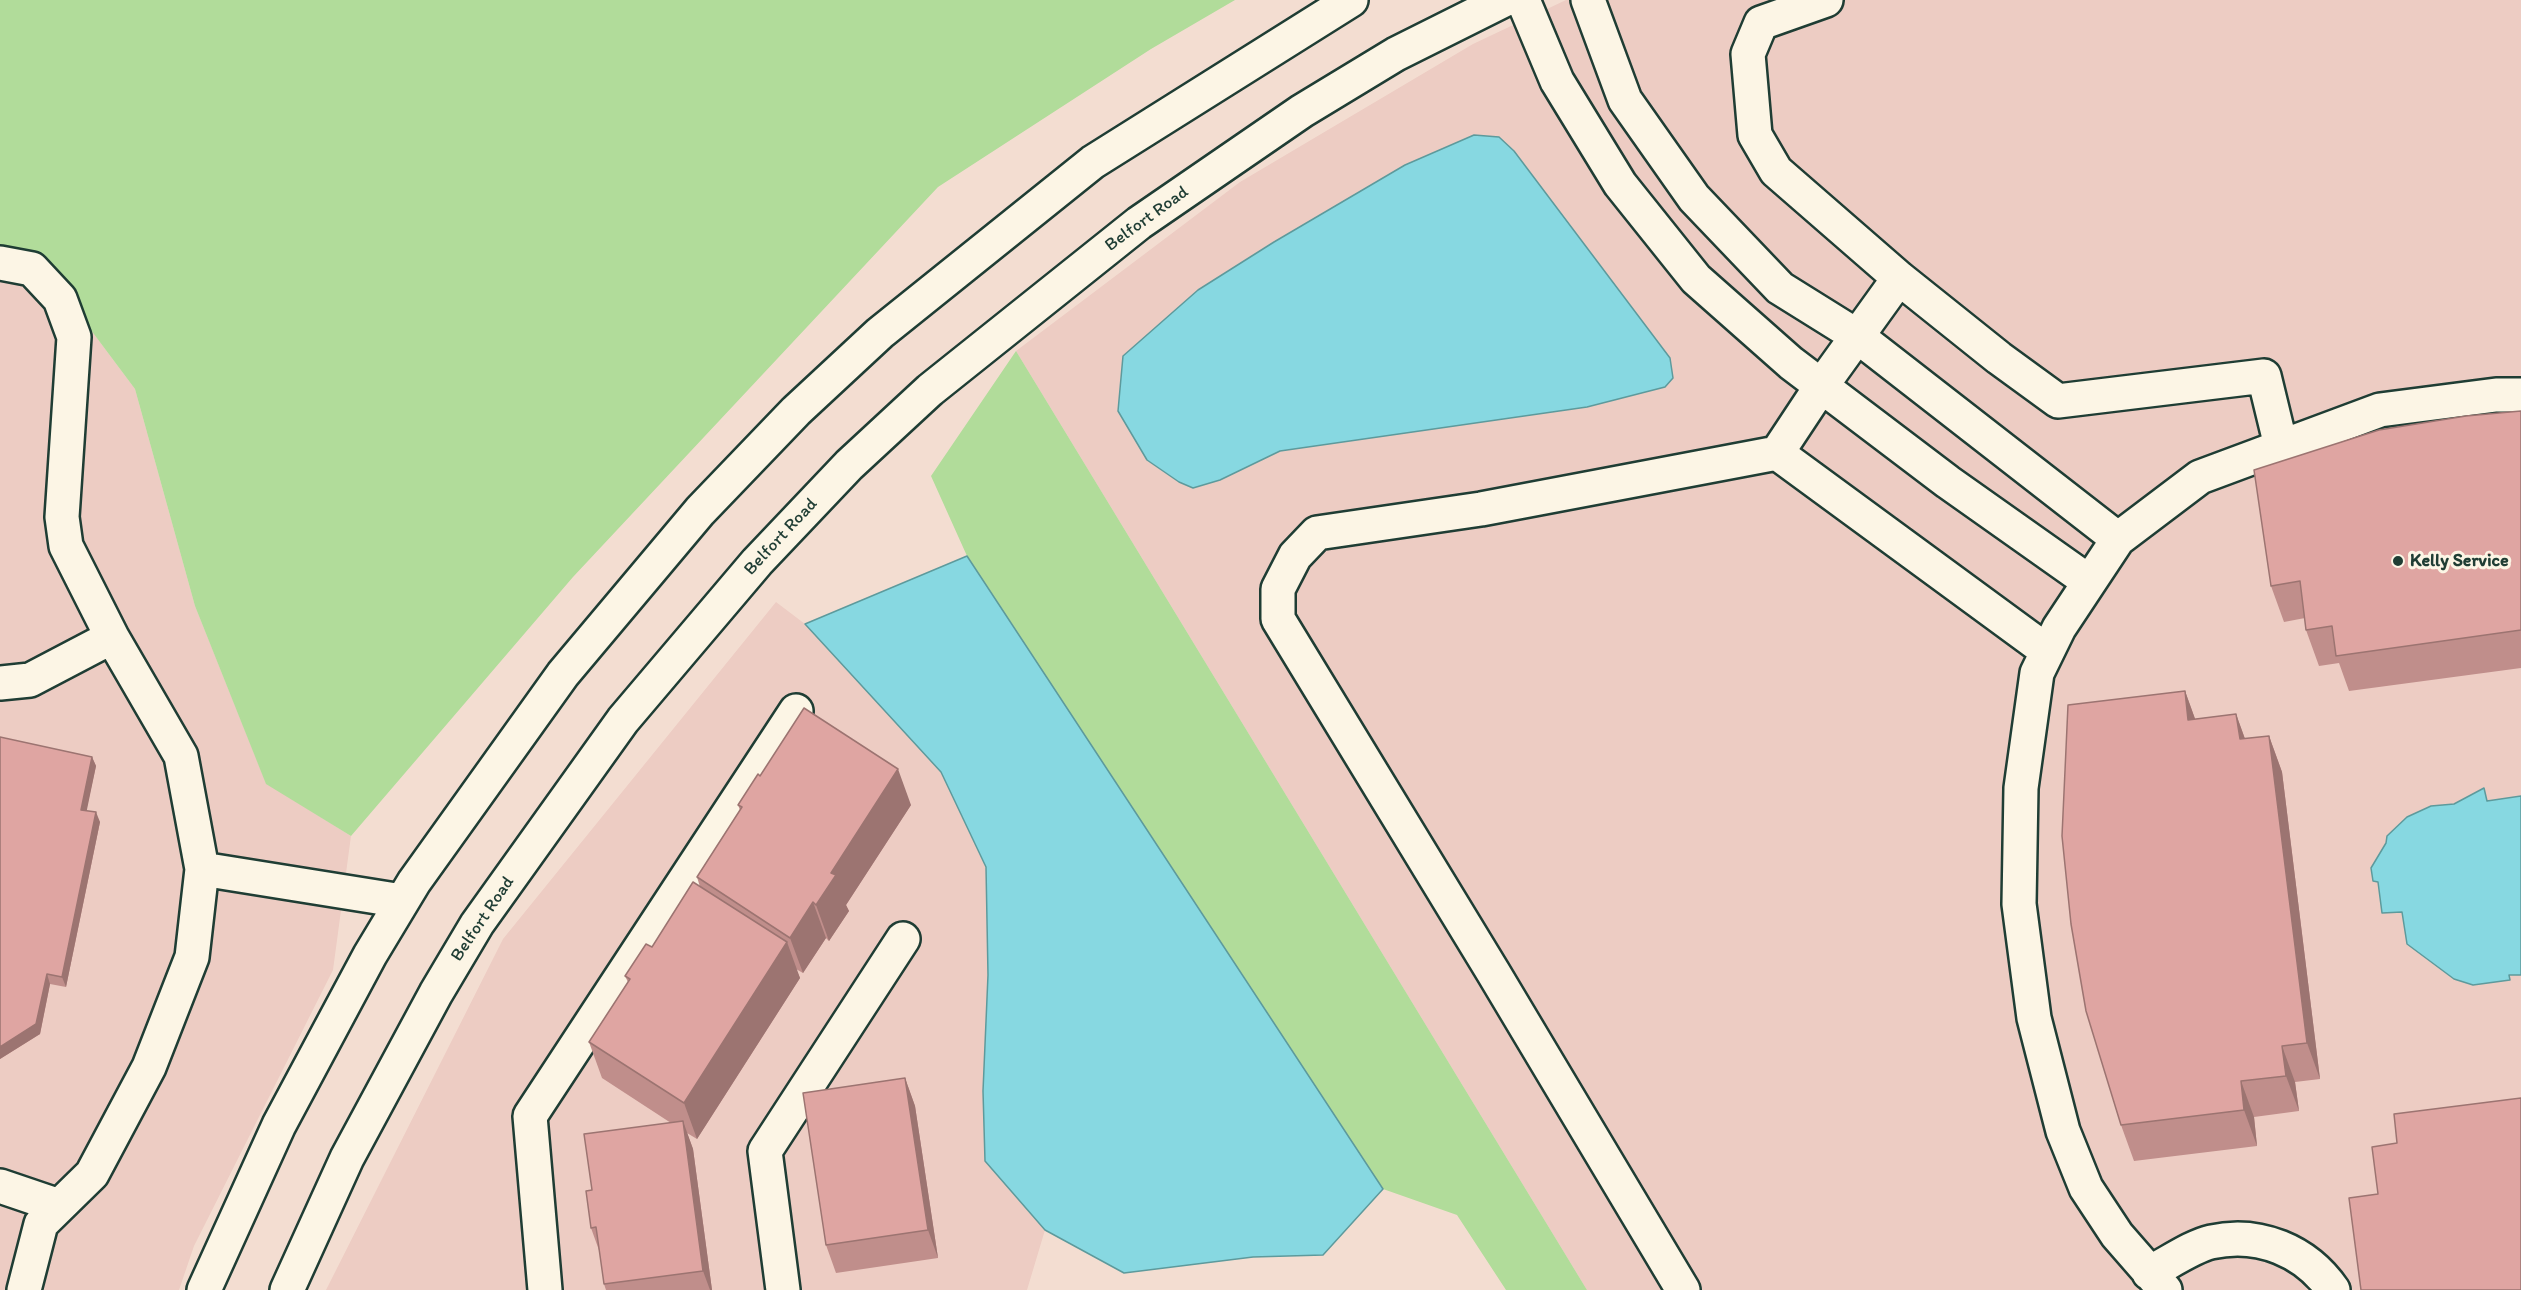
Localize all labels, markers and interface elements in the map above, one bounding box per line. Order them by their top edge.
street label: Belfort Road [1101,181,1193,257]
street label: Belfort Road [740,494,822,580]
place label: Kelly Service [2410,550,2509,572]
marker: Kelly Service [2391,554,2405,568]
street label: Belfort Road [447,872,519,966]

